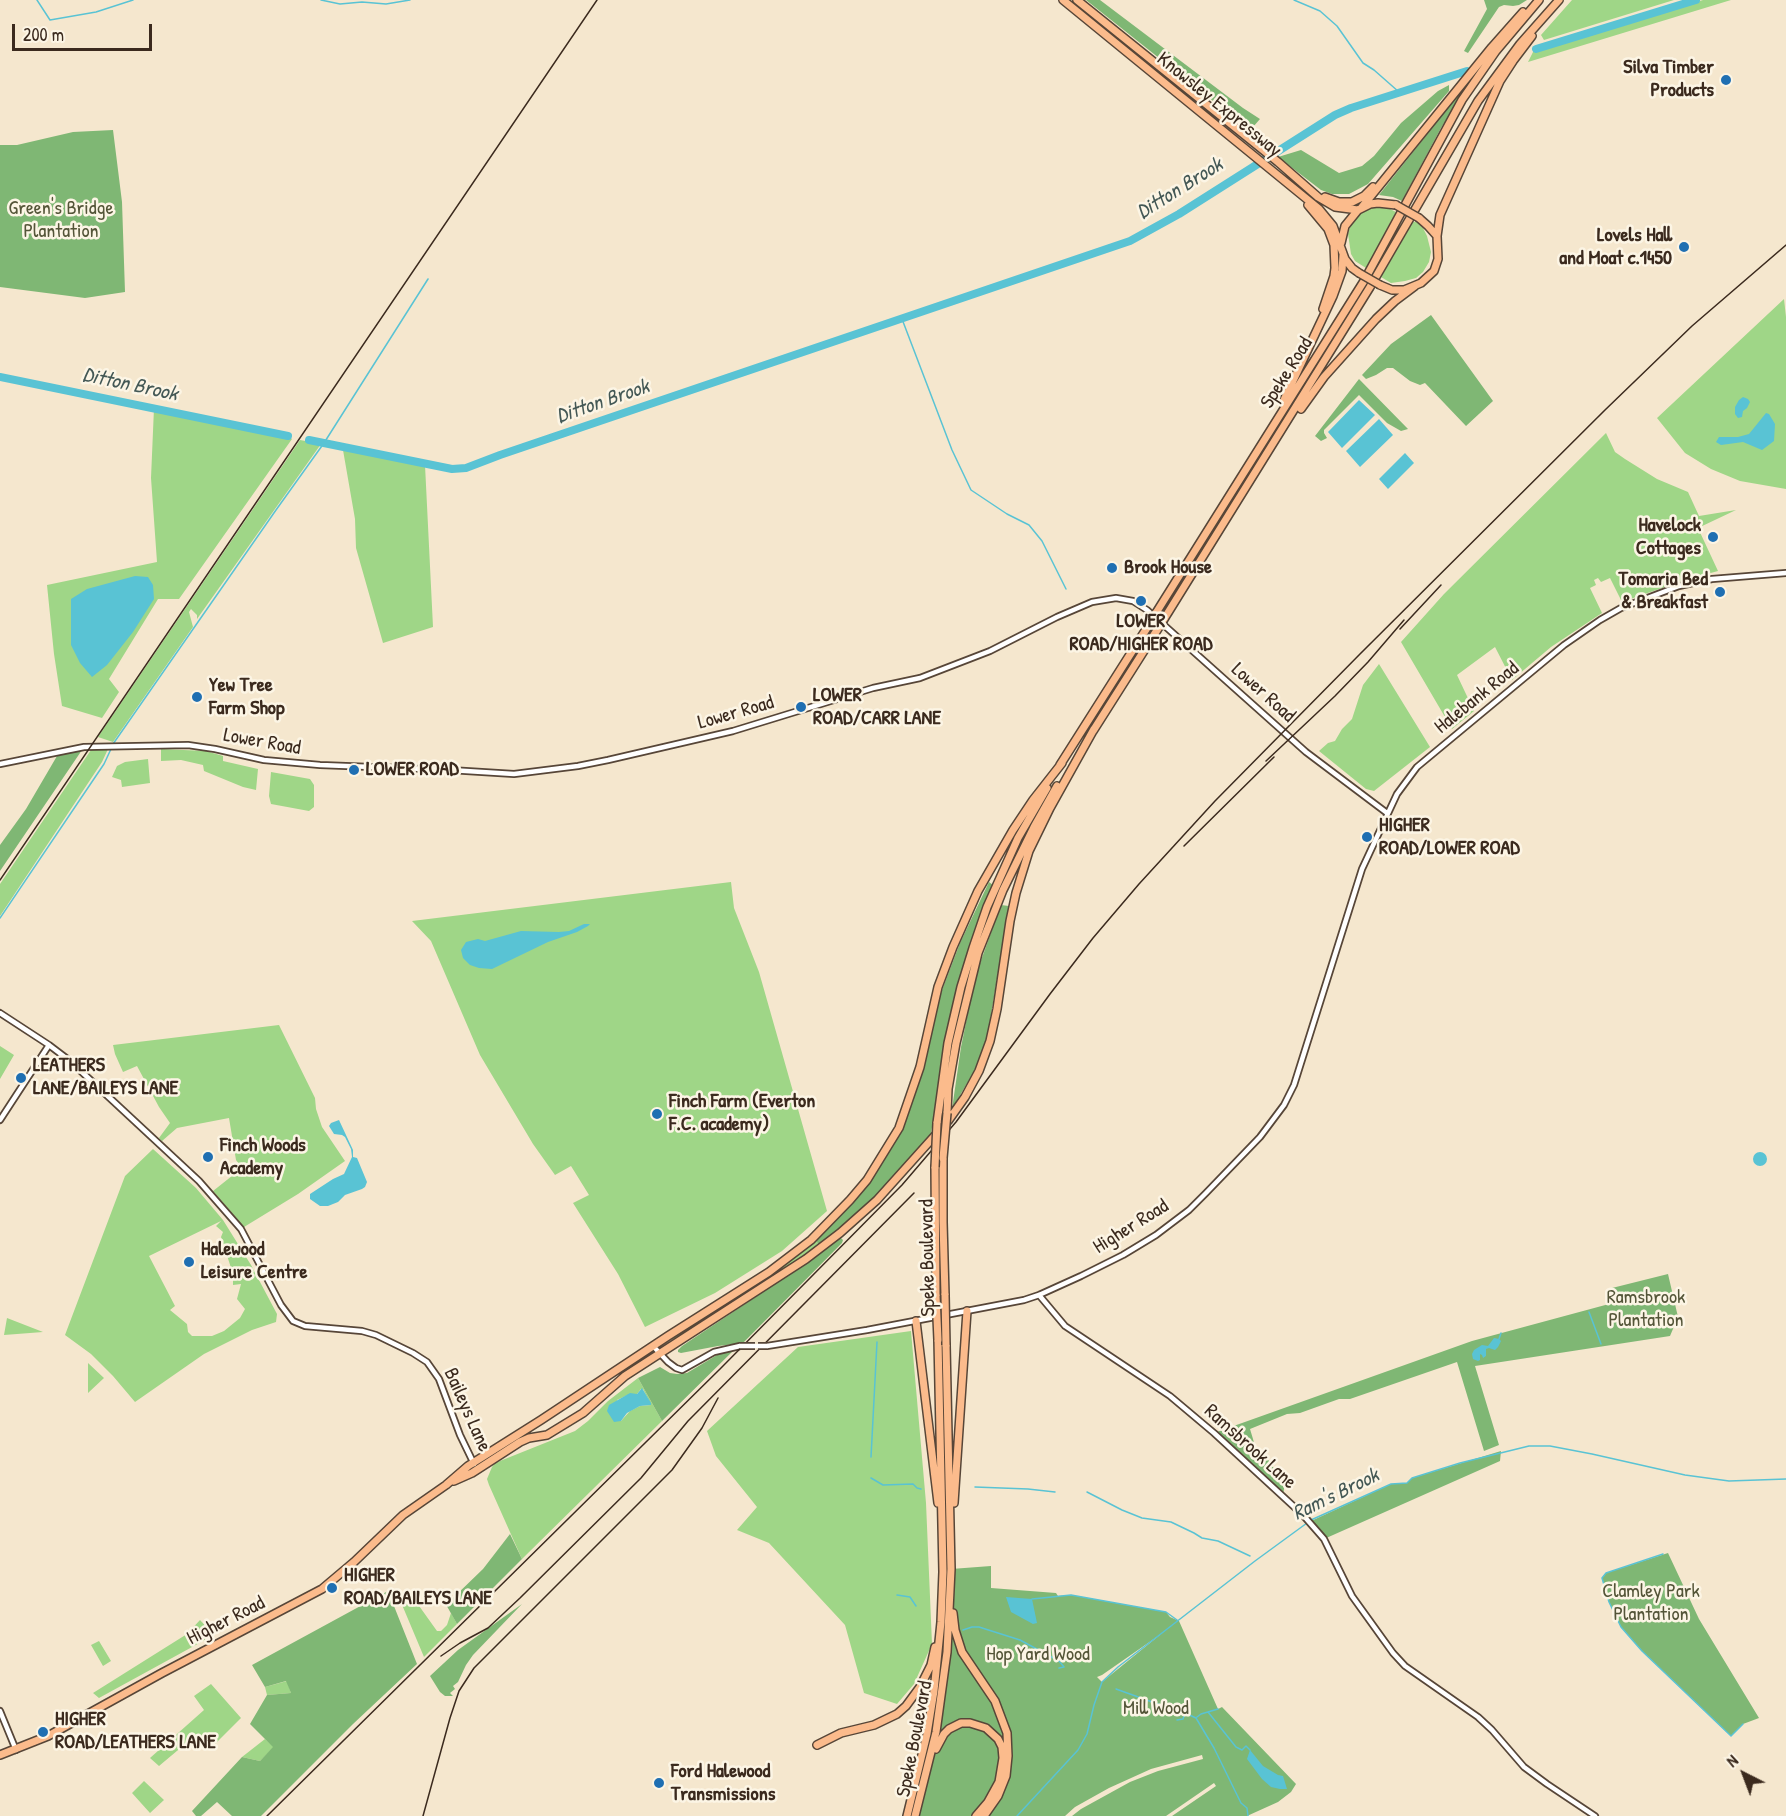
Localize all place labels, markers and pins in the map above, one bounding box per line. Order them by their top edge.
place label: Silva Timber Products [1623,56,1714,103]
marker: Silva Timber Products [1719,73,1733,87]
place label: Lovels Hall and Moat c.1450 [1559,224,1672,271]
marker: Lovels Hall and Moat c.1450 [1677,240,1691,254]
place label: Havelock Cottages [1636,514,1701,561]
marker: Havelock Cottages [1706,530,1720,544]
place label: Brook House [1124,556,1212,580]
marker: Brook House [1105,561,1119,575]
place label: Tomaria Bed & Breakfast [1619,568,1708,615]
marker: Tomaria Bed & Breakfast [1713,585,1727,599]
marker: LOWER ROAD/HIGHER ROAD [1134,594,1148,608]
place label: LOWER ROAD/HIGHER ROAD [1070,610,1212,657]
place label: Yew Tree Farm Shop [209,674,284,721]
place label: LOWER ROAD/CARR LANE [813,684,941,731]
marker: Yew Tree Farm Shop [190,690,204,704]
marker: LOWER ROAD/CARR LANE [794,700,808,714]
place label: LOWER ROAD [366,758,459,782]
marker: LOWER ROAD [347,763,361,777]
place label: HIGHER ROAD/LOWER ROAD [1379,814,1520,861]
marker: HIGHER ROAD/LOWER ROAD [1360,830,1374,844]
place label: LEATHERS LANE/BAILEYS LANE [33,1054,178,1101]
marker: LEATHERS LANE/BAILEYS LANE [14,1071,28,1085]
place label: Finch Farm (Everton F.C. academy) [669,1090,815,1137]
marker: Finch Farm (Everton F.C. academy) [650,1107,664,1121]
place label: Finch Woods Academy [220,1134,306,1181]
marker: Finch Woods Academy [201,1150,215,1164]
place label: Halewood Leisure Centre [201,1238,307,1285]
marker: Halewood Leisure Centre [182,1255,196,1269]
place label: HIGHER ROAD/BAILEYS LANE [344,1564,492,1611]
marker: HIGHER ROAD/BAILEYS LANE [325,1581,339,1595]
place label: HIGHER ROAD/LEATHERS LANE [55,1708,216,1755]
marker: HIGHER ROAD/LEATHERS LANE [36,1725,50,1739]
place label: Ford Halewood Transmissions [671,1760,775,1807]
marker: Ford Halewood Transmissions [652,1776,666,1790]

